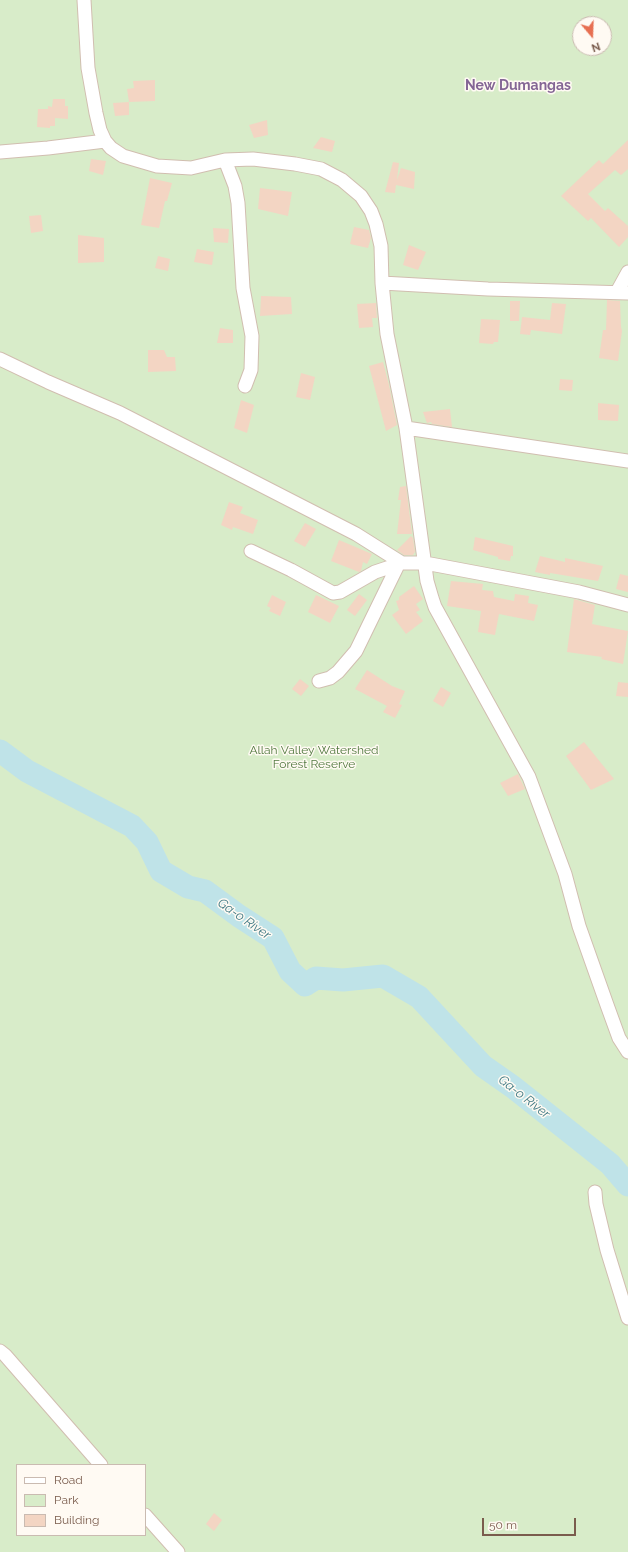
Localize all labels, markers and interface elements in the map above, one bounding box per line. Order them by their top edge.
north arrow [572,16,612,56]
text: N [590,39,602,54]
district label: New Dumangas [465,78,571,94]
park label: Allah Valley Watershed Forest Reserve [249,743,379,771]
water label: Ga-o River [214,895,274,943]
water label: Ga-o River [495,1072,553,1122]
legend [16,1464,146,1536]
text: Road [54,1473,83,1487]
text: Park [54,1493,79,1507]
scale bar [484,1510,578,1536]
text: Building [54,1513,100,1527]
text: 50 m [489,1518,517,1532]

